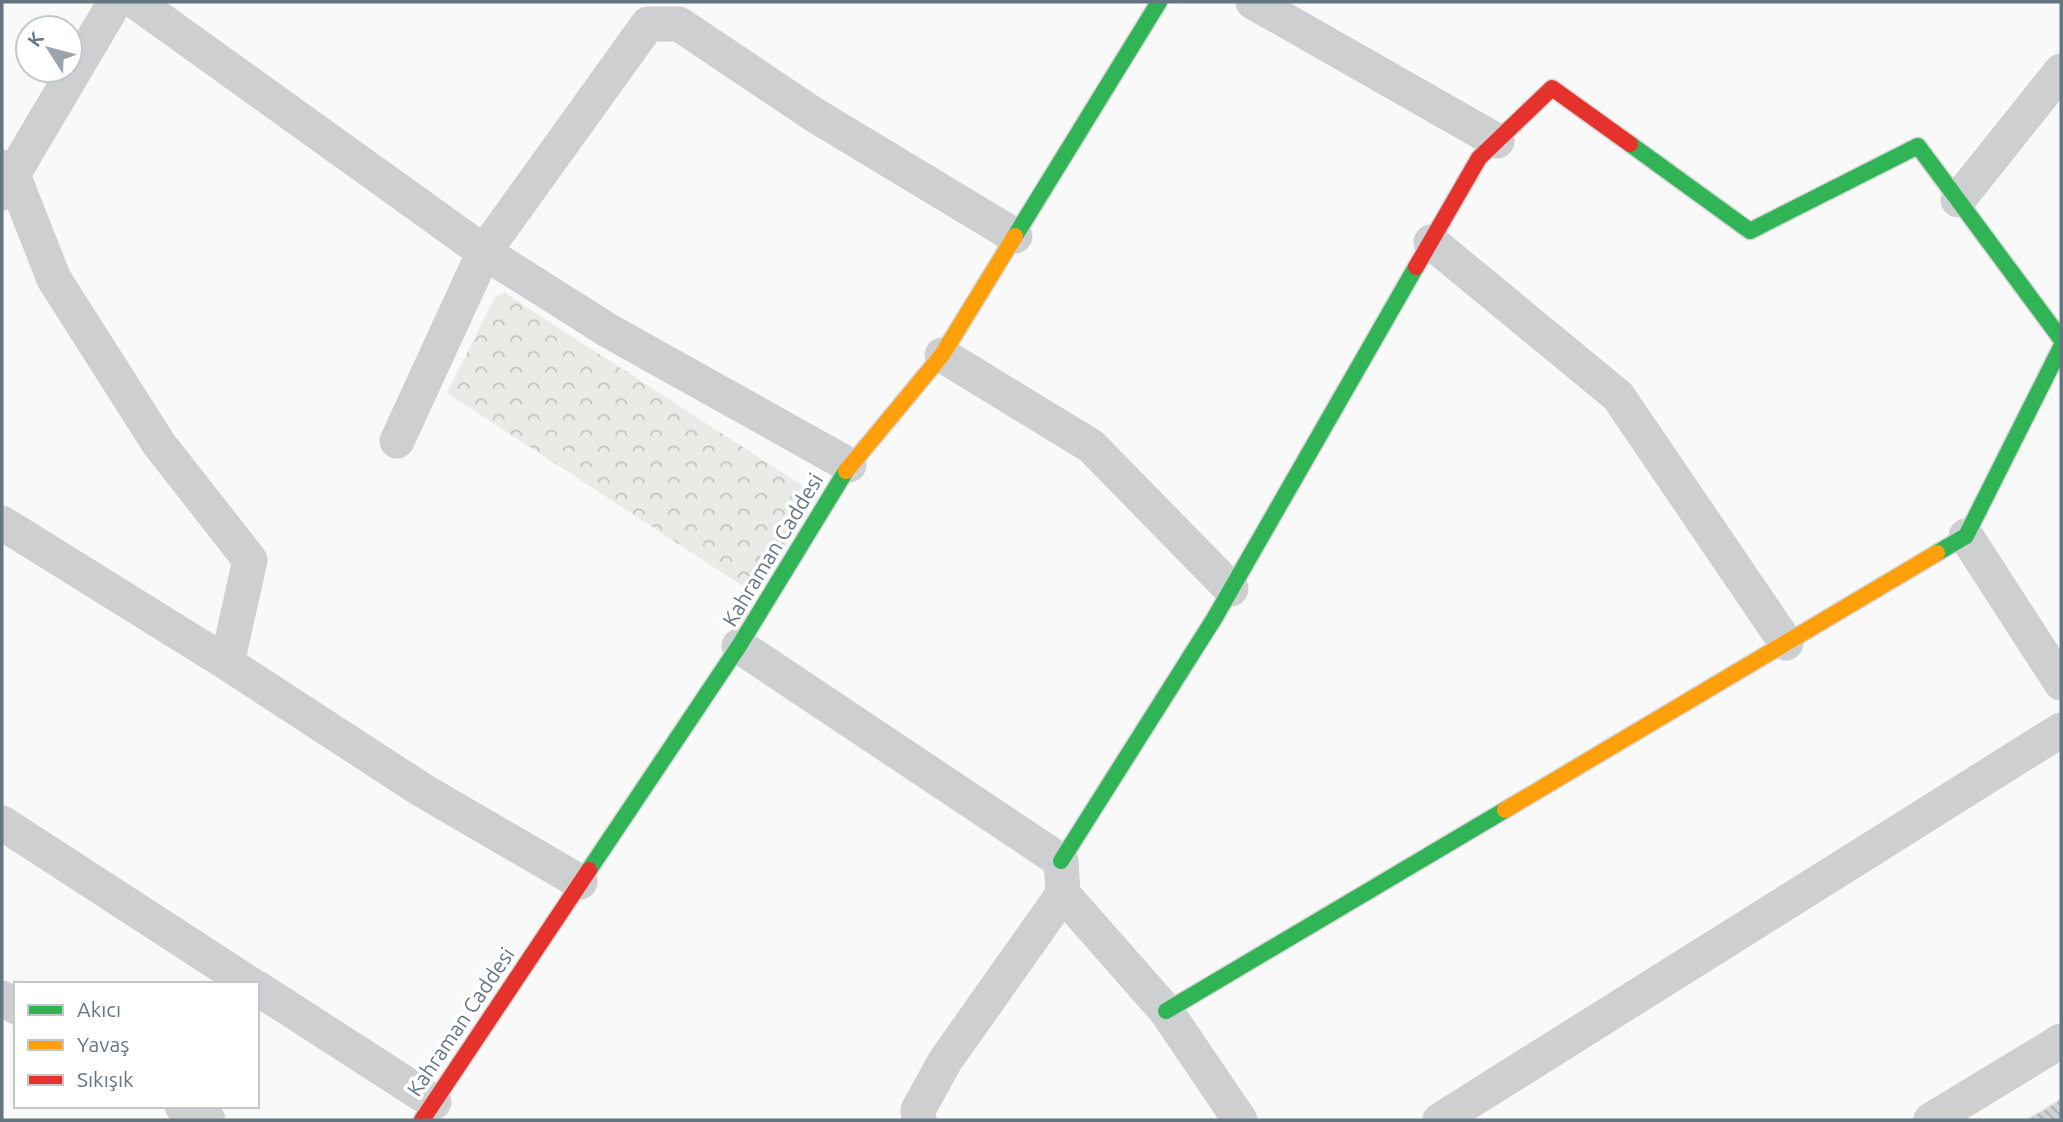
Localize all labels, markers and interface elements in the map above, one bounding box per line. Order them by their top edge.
north arrow [14,14,84,84]
text: K [23,27,48,51]
street label: Kahraman Caddesi [717,469,827,630]
street label: Kahraman Caddesi [402,943,519,1100]
legend [14,982,259,1108]
text: Akıcı [77,997,121,1021]
text: Yavaş [77,1032,129,1056]
text: Sıkışık [77,1067,134,1091]

